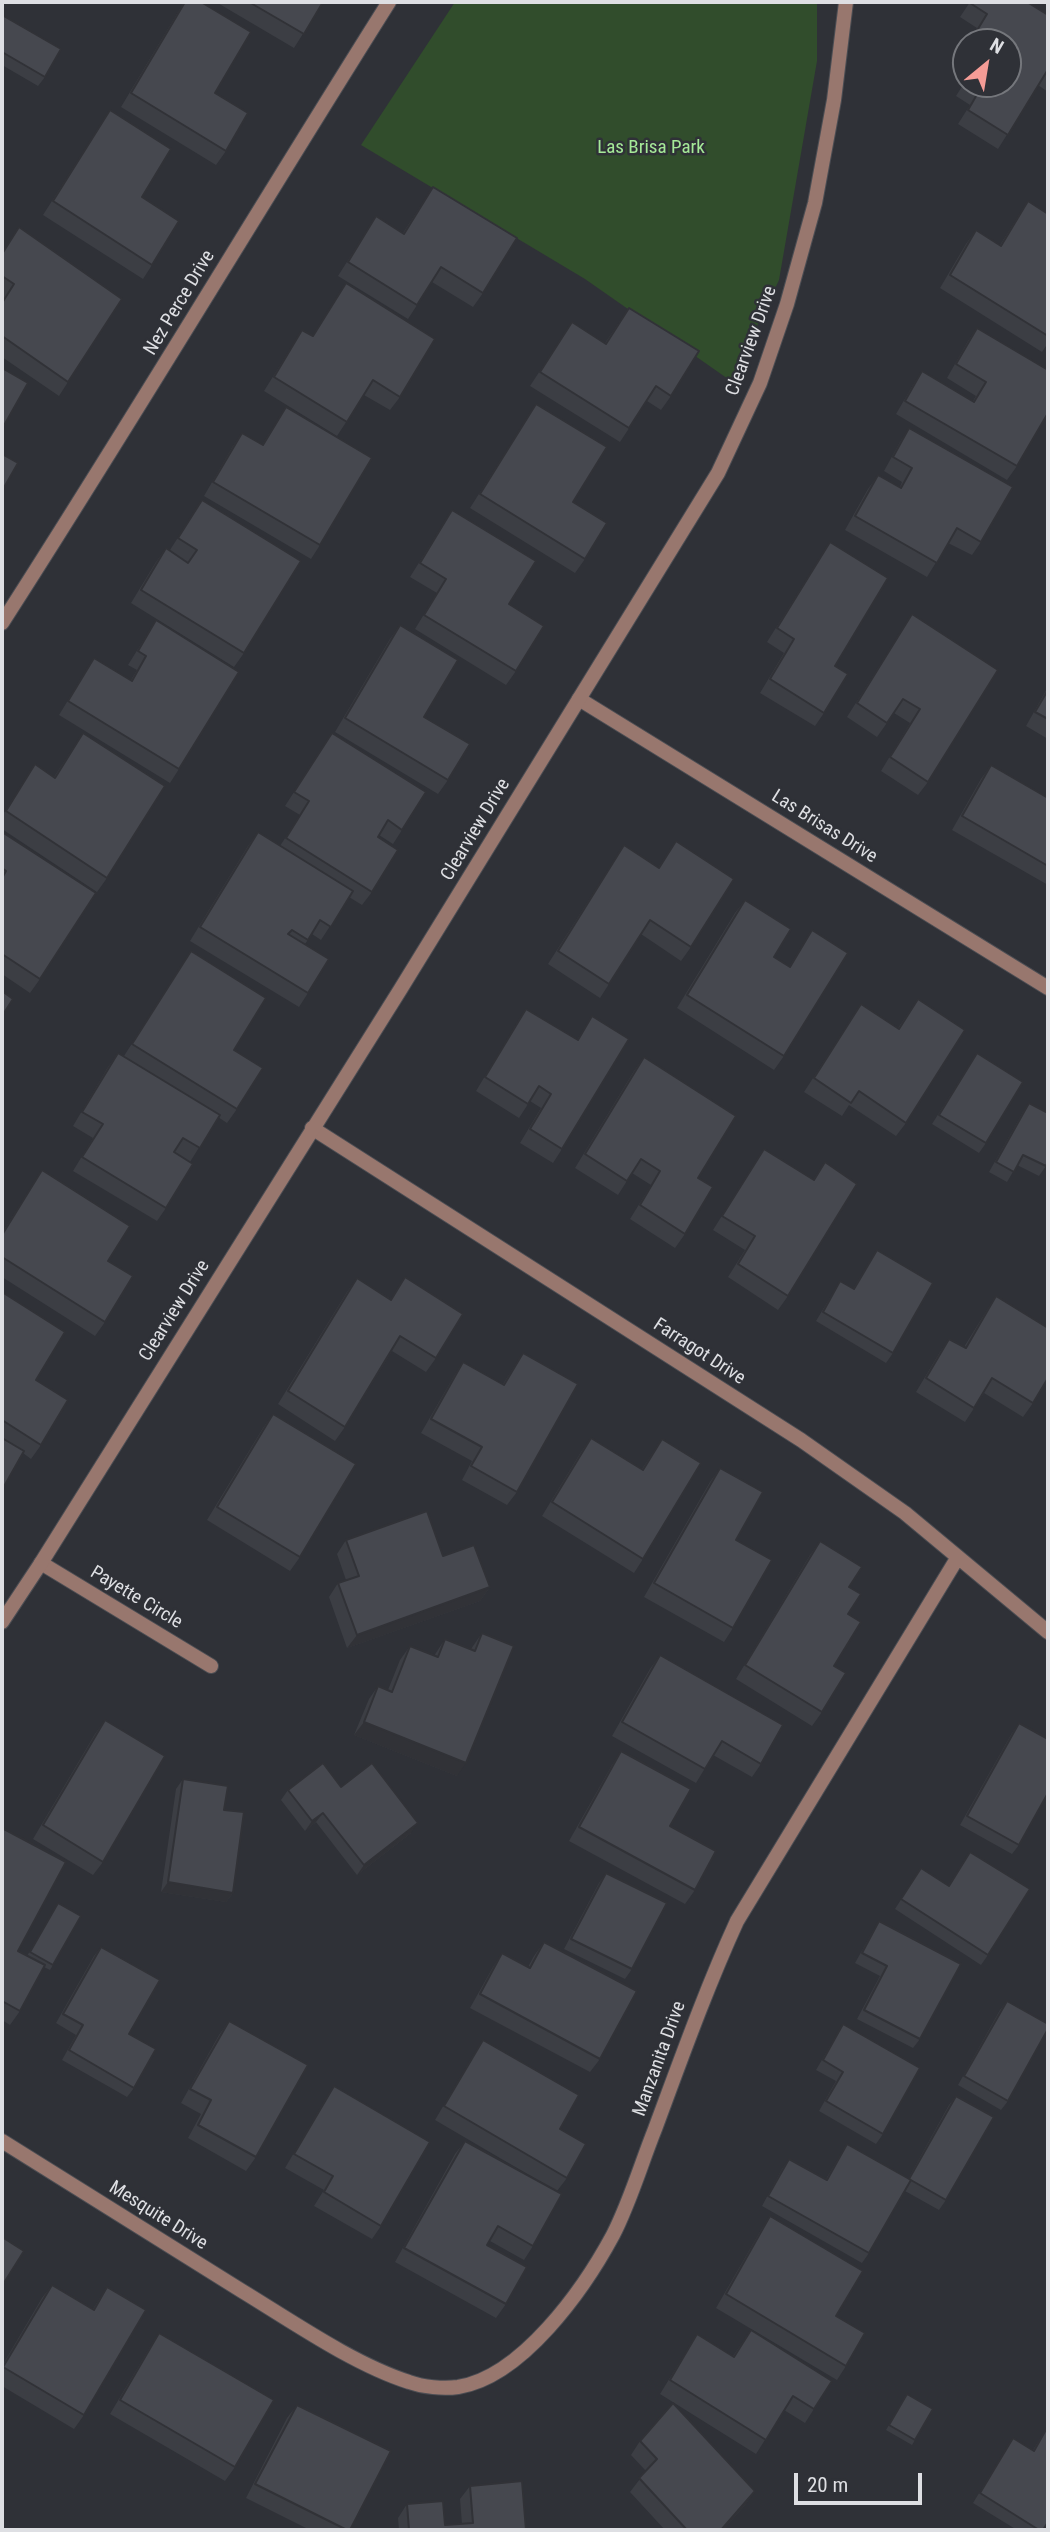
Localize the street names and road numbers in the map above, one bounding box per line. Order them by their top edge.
street label: Nez Perce Drive [140,246,220,360]
street label: Clearview Drive [722,283,782,399]
street label: Clearview Drive [437,775,515,885]
street label: Las Brisas Drive [767,785,881,869]
street label: Clearview Drive [135,1256,215,1366]
street label: Farragot Drive [649,1314,749,1390]
street label: Payette Circle [86,1562,186,1634]
street label: Manzanita Drive [629,1998,691,2120]
street label: Mesquite Drive [105,2177,211,2255]

